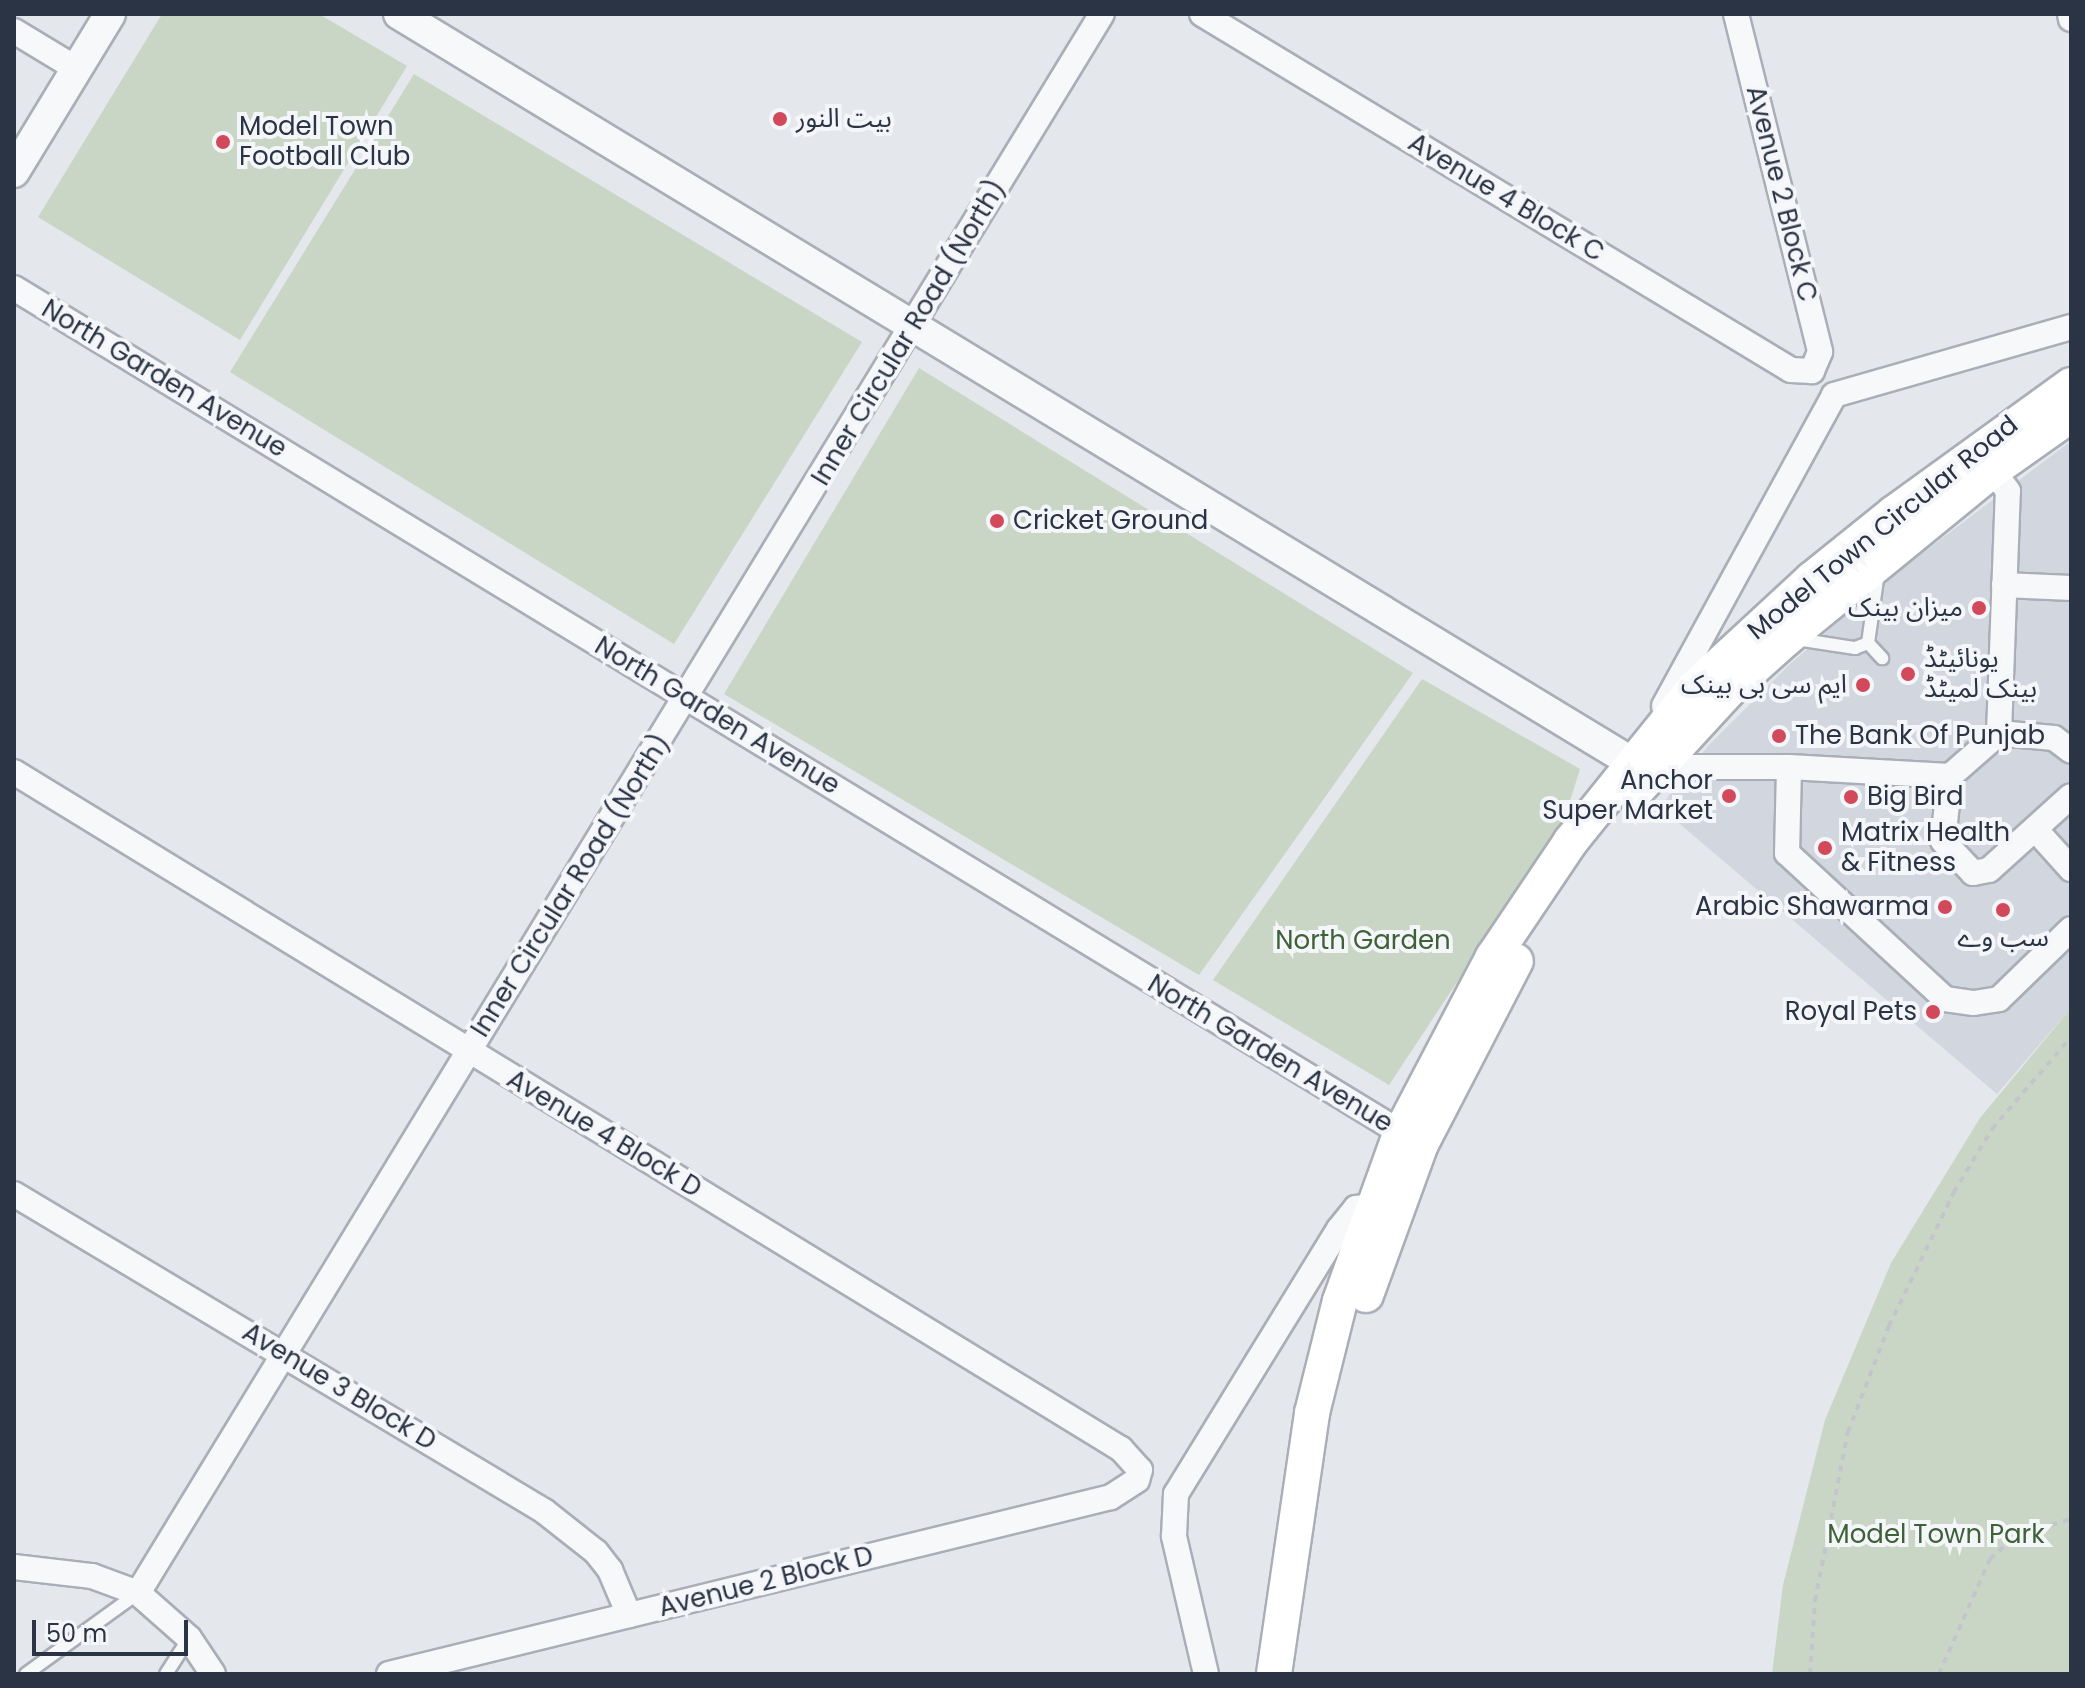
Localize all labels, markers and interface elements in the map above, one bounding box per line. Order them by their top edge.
street label: Avenue 2 Block C [1739,83,1823,305]
place label: بیت النور [796,103,892,135]
marker: بیت النور [771,110,789,128]
place label: Model Town Football Club [239,111,410,172]
street label: Avenue 4 Block C [1402,127,1610,269]
marker: Model Town Football Club [214,133,232,151]
street label: Inner Circular Road (North) [805,175,1013,491]
street label: North Garden Avenue [36,294,292,464]
street label: Model Town Circular Road [1742,409,2024,647]
place label: Cricket Ground [1013,505,1208,537]
marker: Cricket Ground [988,512,1006,530]
place label: میزان بینک [1848,592,1963,624]
marker: میزان بینک [1970,599,1988,617]
street label: North Garden Avenue [589,631,845,801]
place label: یونائیٹڈ بینک لمیٹڈ [1924,643,2037,704]
marker: یونائیٹڈ بینک لمیٹڈ [1899,665,1917,683]
place label: ایم سی بی بینک [1681,669,1847,701]
marker: ایم سی بی بینک [1854,676,1872,694]
place label: The Bank Of Punjab [1795,720,2045,752]
marker: The Bank Of Punjab [1770,727,1788,745]
street label: Inner Circular Road (North) [465,729,677,1043]
place label: Anchor Super Market [1542,765,1713,826]
place label: Big Bird [1867,781,1963,813]
marker: Anchor Super Market [1720,787,1738,805]
marker: Big Bird [1842,788,1860,806]
place label: Matrix Health & Fitness [1841,817,2010,878]
marker: Matrix Health & Fitness [1816,839,1834,857]
place label: Arabic Shawarma [1695,891,1929,923]
marker: Arabic Shawarma [1936,898,1954,916]
marker: سب وے [1994,901,2012,919]
place label: سب وے [1957,922,2049,954]
park label: North Garden [1275,925,1451,957]
street label: North Garden Avenue [1142,969,1398,1139]
place label: Royal Pets [1785,996,1917,1028]
marker: Royal Pets [1924,1003,1942,1021]
street label: Avenue 4 Block D [501,1064,707,1204]
street label: Avenue 3 Block D [237,1317,441,1457]
park label: Model Town Park [1827,1519,2045,1551]
street label: Avenue 2 Block D [656,1540,876,1624]
scale bar [36,1604,192,1654]
text: 50 m [46,1617,107,1650]

